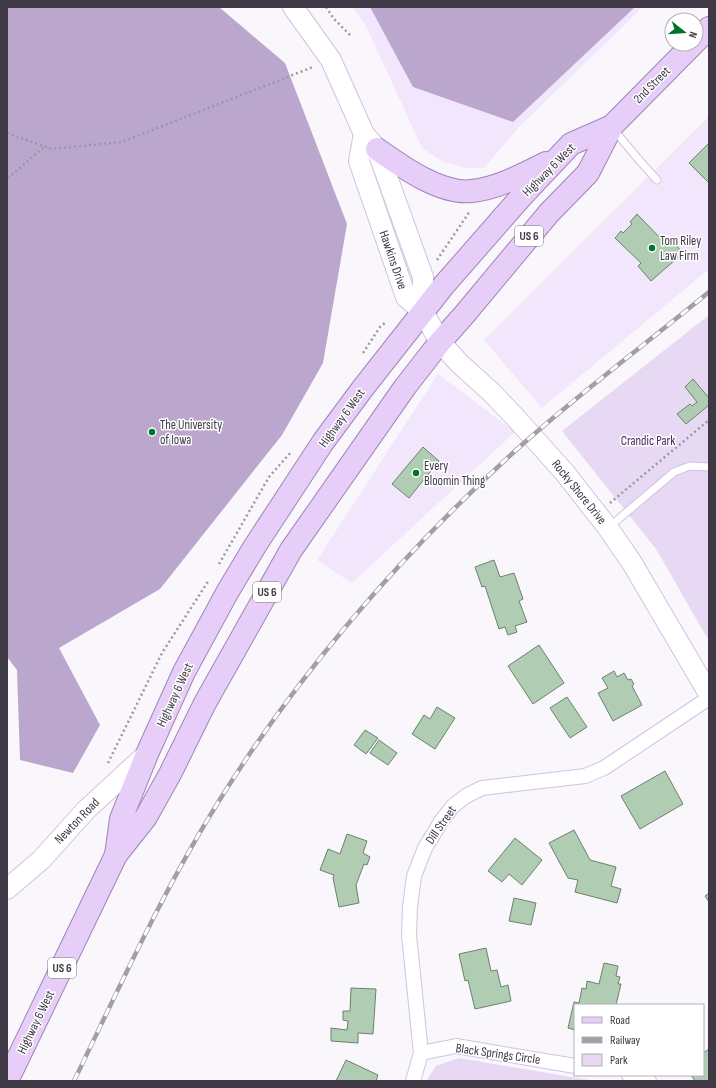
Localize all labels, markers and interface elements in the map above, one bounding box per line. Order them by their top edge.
north arrow [664,12,704,52]
text: N [686,30,700,40]
street label: 2nd Street [630,63,674,107]
street label: Highway 6 West [519,140,579,200]
road number: US 6 [515,226,543,246]
street label: Hawkins Drive [375,228,411,292]
place label: Tom Riley Law Firm [660,233,701,264]
marker: Tom Riley Law Firm [647,243,657,253]
street label: Highway 6 West [315,385,369,451]
place label: The University of Iowa [160,417,222,448]
marker: The University of Iowa [147,427,157,437]
park label: Crandic Park [621,433,675,449]
street label: Rocky Shore Drive [548,456,610,528]
place label: Every Bloomin Thing [424,458,485,489]
marker: Every Bloomin Thing [411,468,421,478]
road number: US 6 [253,582,281,602]
street label: Highway 6 West [153,660,197,730]
street label: Newton Road [51,795,103,847]
street label: Dill Street [422,803,460,847]
road number: US 6 [48,958,76,978]
street label: Highway 6 West [14,988,58,1056]
legend [574,1004,704,1076]
text: Road [610,1013,630,1028]
text: Railway [610,1033,641,1048]
street label: Black Springs Circle [455,1040,541,1068]
text: Park [610,1053,628,1068]

